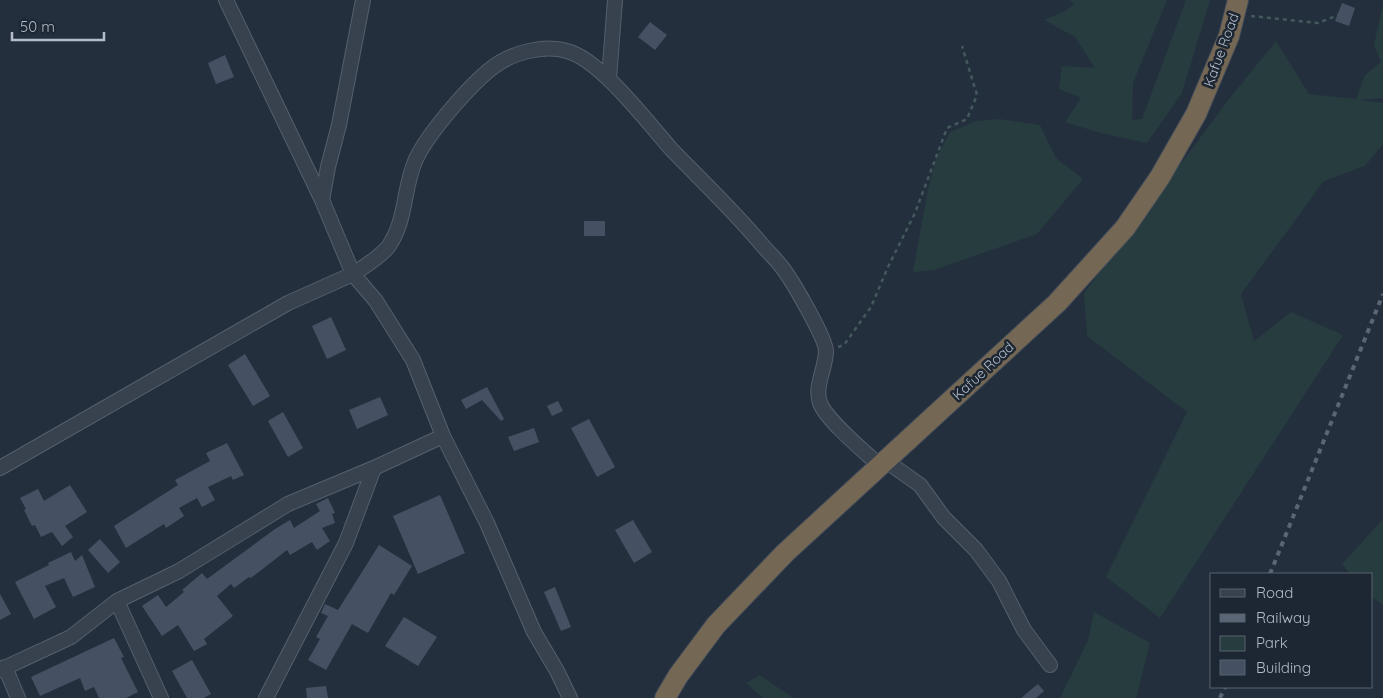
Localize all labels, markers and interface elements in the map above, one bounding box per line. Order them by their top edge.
scale bar [12,10,105,42]
street label: Kafue Road [1199,11,1243,89]
text: 50 m [20,17,55,36]
street label: Kafue Road [949,338,1017,404]
legend [1210,573,1373,688]
text: Road [1256,583,1293,602]
text: Railway [1256,608,1311,627]
text: Park [1256,633,1288,652]
text: Building [1256,658,1311,677]

